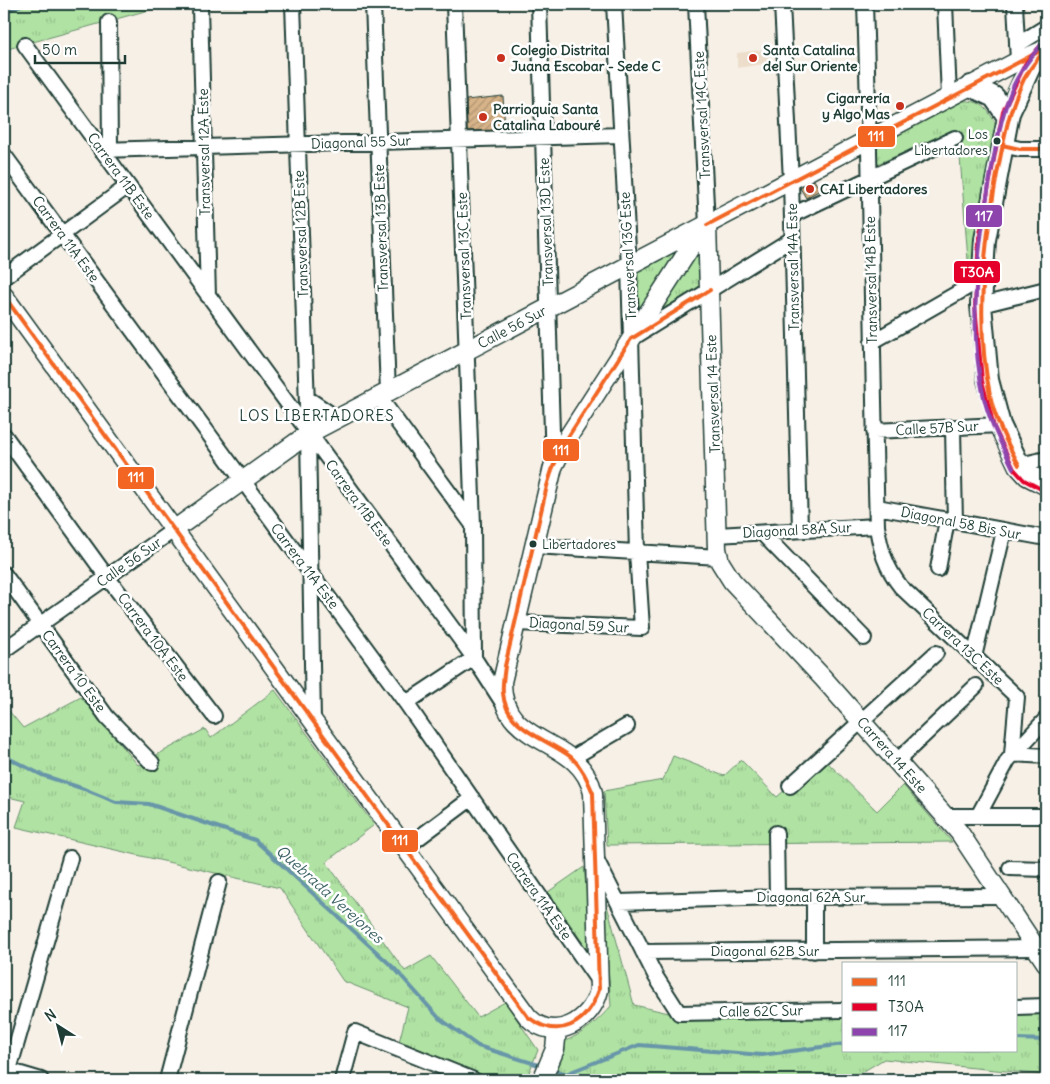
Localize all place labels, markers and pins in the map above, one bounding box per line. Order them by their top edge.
place label: Colegio Distrital Juana Escobar - Sede C [511,41,661,75]
place label: Santa Catalina del Sur Oriente [763,41,858,75]
marker: Colegio Distrital Juana Escobar - Sede C [495,52,507,64]
marker: Santa Catalina del Sur Oriente [747,52,759,64]
place label: Cigarrería y Algo Mas [822,89,891,123]
place label: Parrioquia Santa Catalina Labouré [493,100,601,134]
marker: Cigarrería y Algo Mas [894,100,906,112]
marker: Parrioquia Santa Catalina Labouré [477,111,489,123]
place label: Los Libertadores [914,126,988,159]
marker: Los Libertadores [992,136,1002,146]
place label: CAI Libertadores [820,180,928,198]
marker: CAI Libertadores [804,183,816,195]
place label: Libertadores [542,536,616,553]
marker: Libertadores [528,539,538,549]

